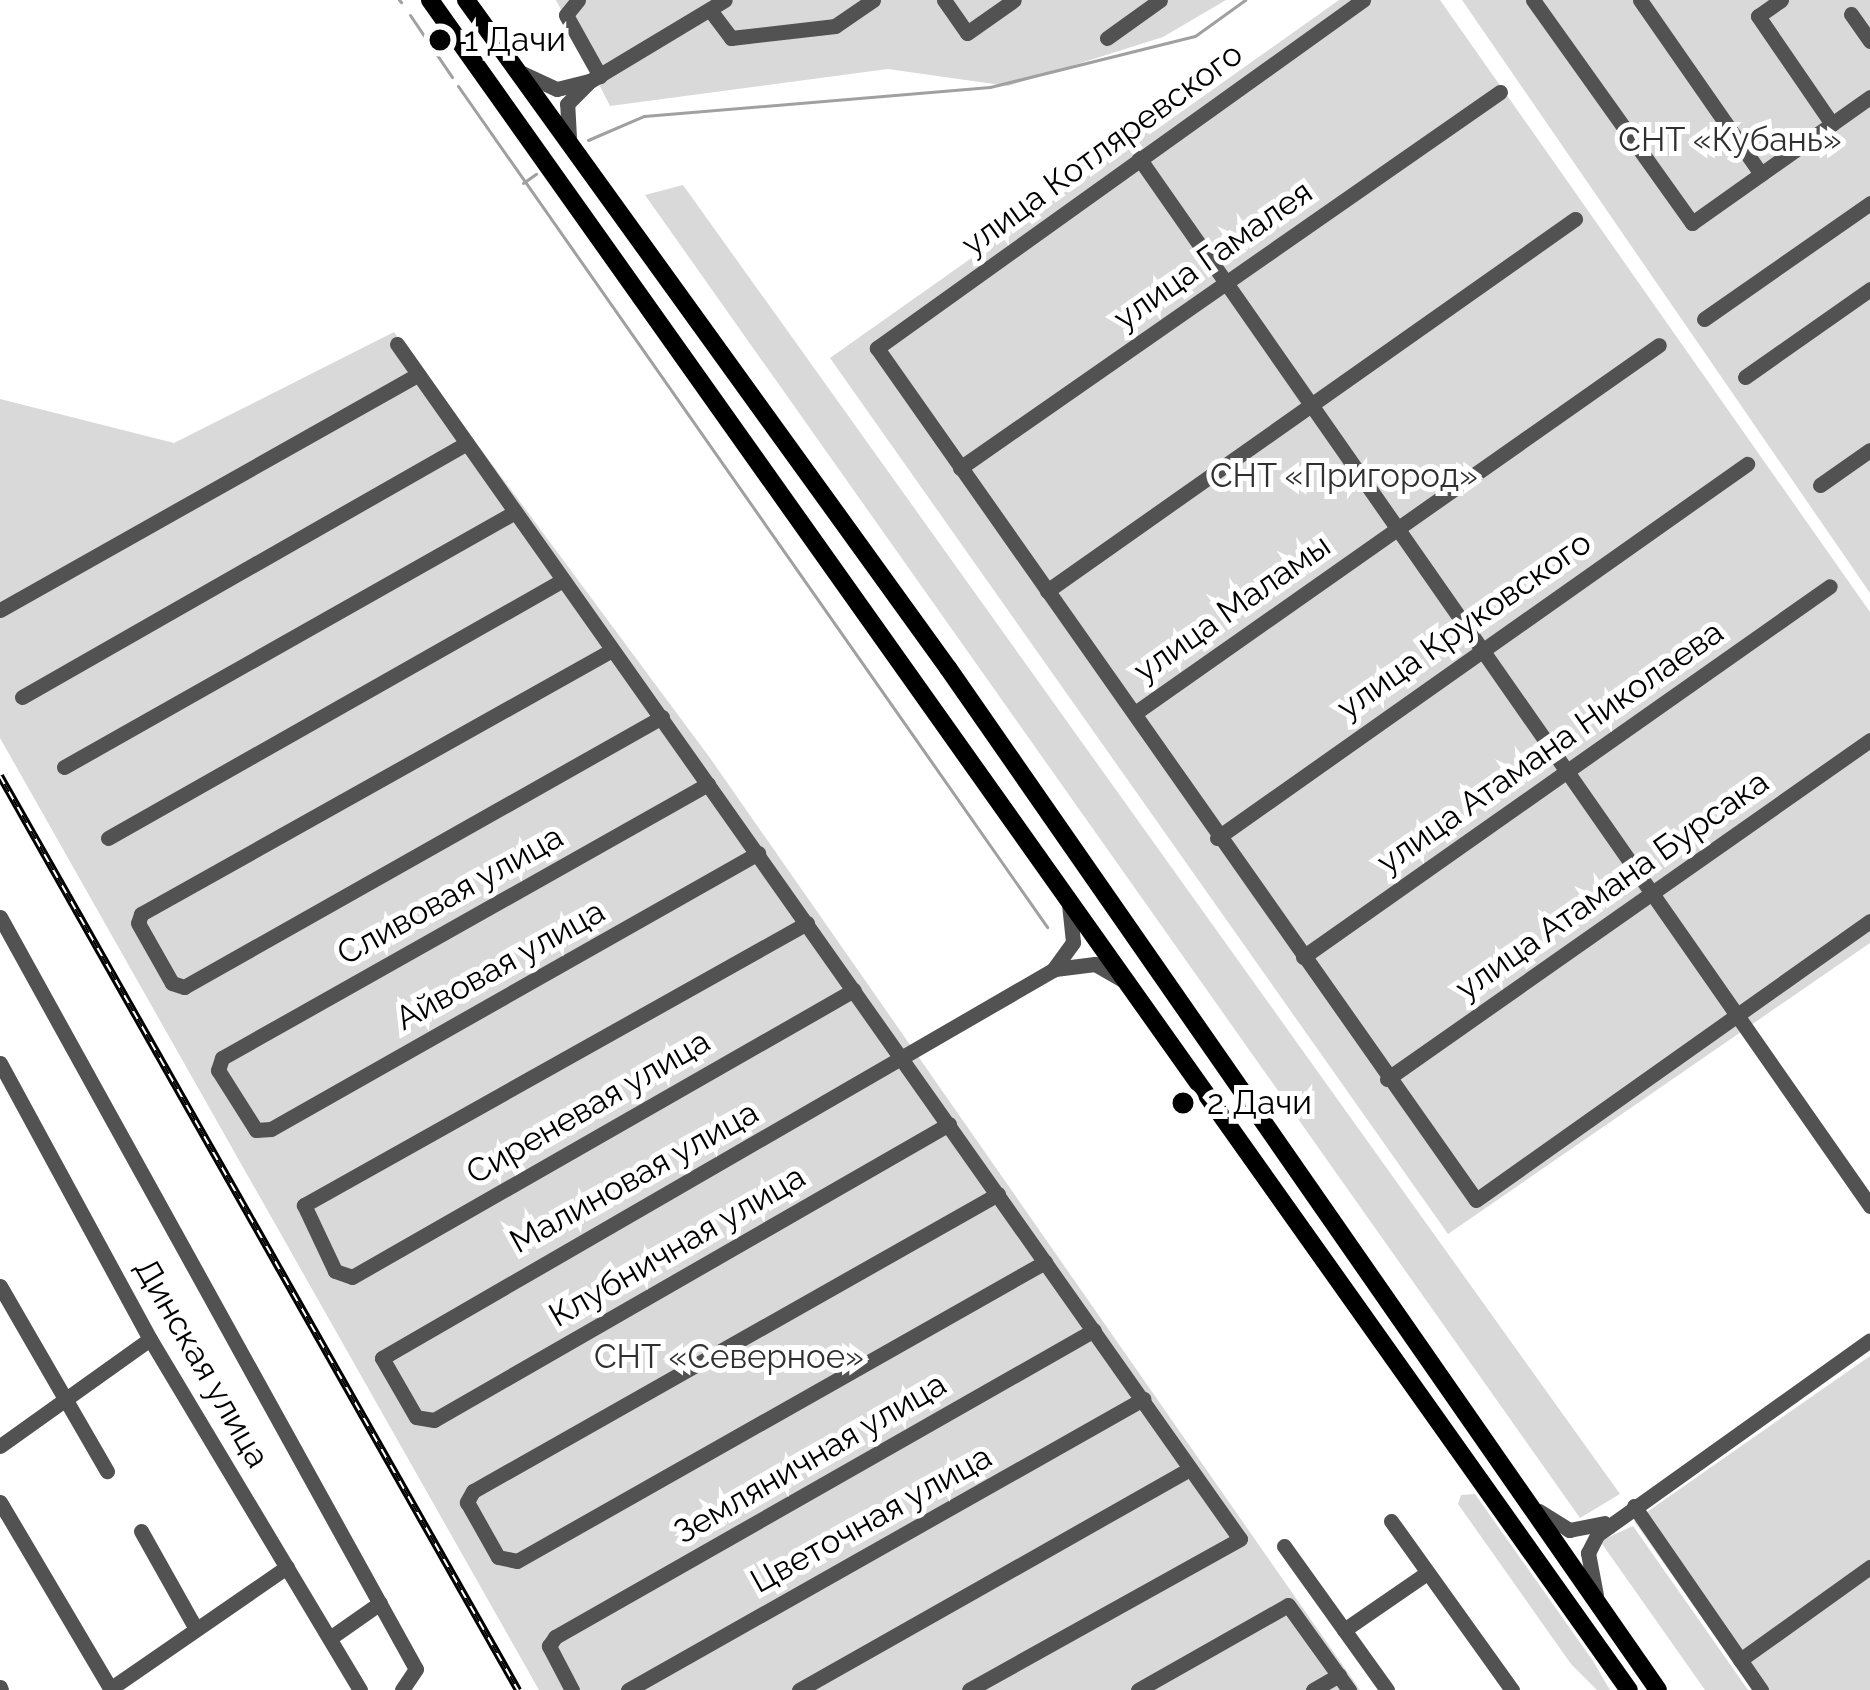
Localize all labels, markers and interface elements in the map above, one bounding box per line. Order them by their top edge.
place label: 1 Дачи [464,20,566,60]
marker: 1 Дачи [427,27,453,53]
street label: улица Котляревского [954,34,1250,264]
park label: СНТ «Кубань» [1618,120,1842,160]
street label: улица Гамалея [1106,172,1320,338]
park label: СНТ «Пригород» [1209,456,1479,496]
street label: улица Круковского [1329,522,1599,728]
street label: улица Маламы [1126,526,1338,690]
street label: улица Атамана Николаева [1369,612,1731,882]
street label: улица Атамана Бурсака [1447,762,1777,1008]
street label: Сливовая улица [330,816,570,974]
street label: Айвовая улица [388,891,612,1039]
street label: Сиреневая улица [459,1021,717,1193]
place label: 2 Дачи [1207,1083,1312,1123]
marker: 2 Дачи [1170,1090,1196,1116]
street label: Малиновая улица [503,1092,765,1262]
street label: Клубничная улица [542,1156,812,1336]
street label: Динская улица [126,1251,278,1475]
park label: СНТ «Северное» [594,1337,864,1377]
street label: Земляничная улица [667,1364,953,1552]
street label: Цветочная улица [743,1436,999,1602]

